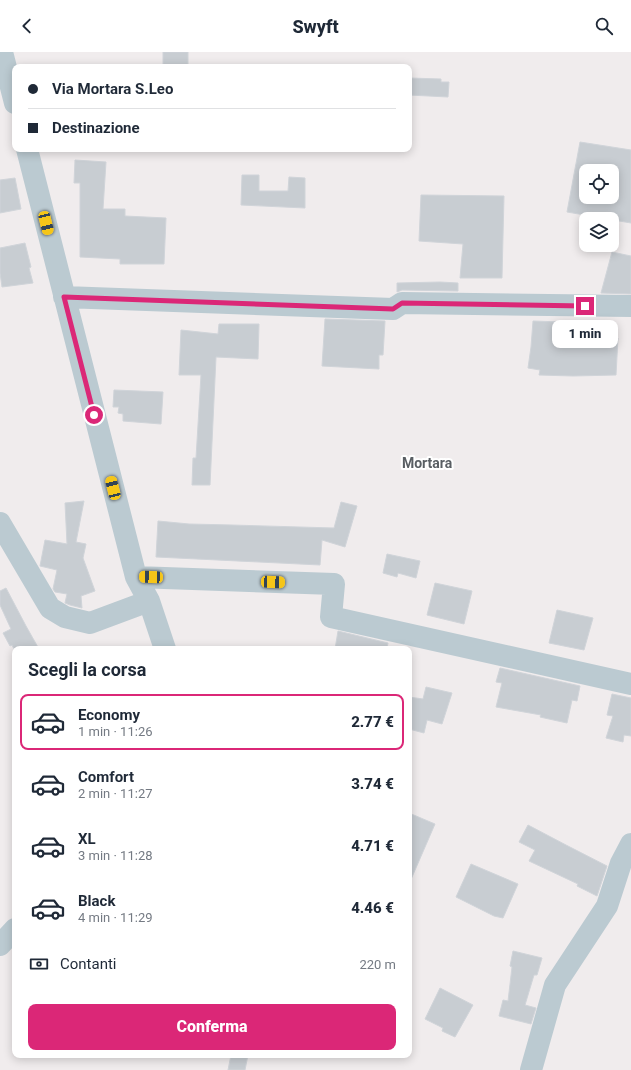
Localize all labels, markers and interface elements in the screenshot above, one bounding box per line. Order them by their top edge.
icon: back [16,15,38,37]
icon: search [593,15,615,37]
text: Swyft [292,16,339,37]
text: Via Mortara S.Leo [52,80,173,98]
text: Destinazione [52,119,140,137]
map controls [579,164,619,252]
button: locate [579,164,619,204]
car [37,210,55,236]
button: layers [579,212,619,252]
route end [576,297,594,315]
callout: 1 min [552,320,618,348]
text: 1 min [569,326,601,341]
route start [85,406,103,424]
district label: Mortara [402,455,453,471]
car [104,475,122,501]
car [139,571,163,583]
car [261,576,285,588]
text: Scegli la corsa [28,659,146,680]
icon: car [30,704,66,740]
text: Economy [78,706,140,724]
text: 2.77 € [351,713,394,731]
text: 1 min · 11:26 [78,724,153,739]
icon: car [30,766,66,802]
text: Comfort [78,768,134,786]
text: 3.74 € [351,775,394,793]
text: 2 min · 11:27 [78,786,153,801]
icon: car [30,828,66,864]
text: XL [78,830,96,848]
text: 4.71 € [351,837,394,855]
text: 3 min · 11:28 [78,848,153,863]
icon: car [30,890,66,926]
text: Black [78,892,115,910]
text: 4.46 € [351,899,394,917]
text: 4 min · 11:29 [78,910,153,925]
icon: cash [28,953,50,975]
text: Contanti [60,955,117,973]
text: 220 m [359,957,396,972]
button: Conferma [28,1004,396,1050]

